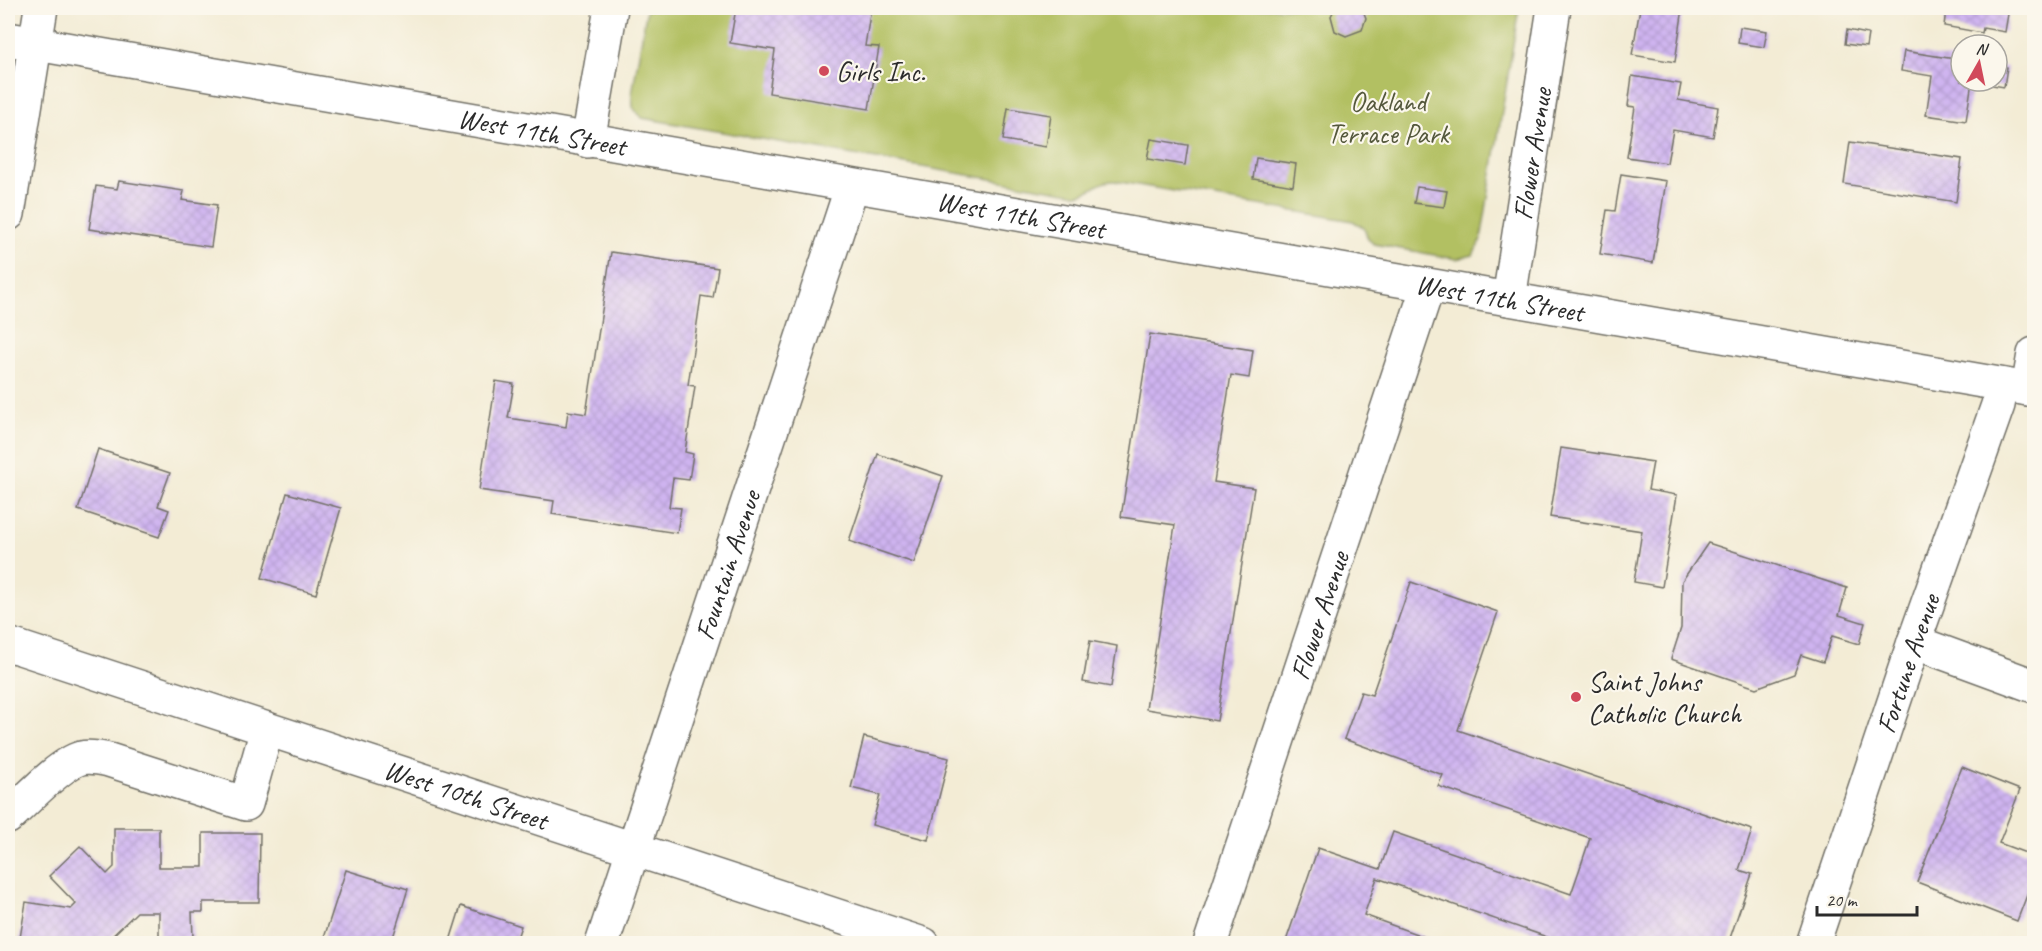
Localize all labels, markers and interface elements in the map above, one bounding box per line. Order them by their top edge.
north arrow [1949,33,2009,93]
text: N [1975,39,1991,60]
place label: Girls Inc. [836,54,926,89]
marker: Girls Inc. [817,64,831,78]
park label: Oakland Terrace Park [1327,84,1451,151]
street label: Flower Avenue [1504,84,1559,222]
street label: West 11th Street [455,100,631,164]
street label: West 11th Street [934,183,1110,247]
street label: West 11th Street [1413,266,1589,330]
street label: Fountain Avenue [686,484,768,644]
street label: Flower Avenue [1281,545,1357,684]
street label: Fortune Avenue [1867,587,1948,737]
place label: Saint Johns Catholic Church [1588,664,1742,731]
marker: Saint Johns Catholic Church [1569,690,1583,704]
street label: West 10th Street [380,751,555,838]
scale bar [1817,879,1918,917]
text: 20 m [1826,889,1859,911]

